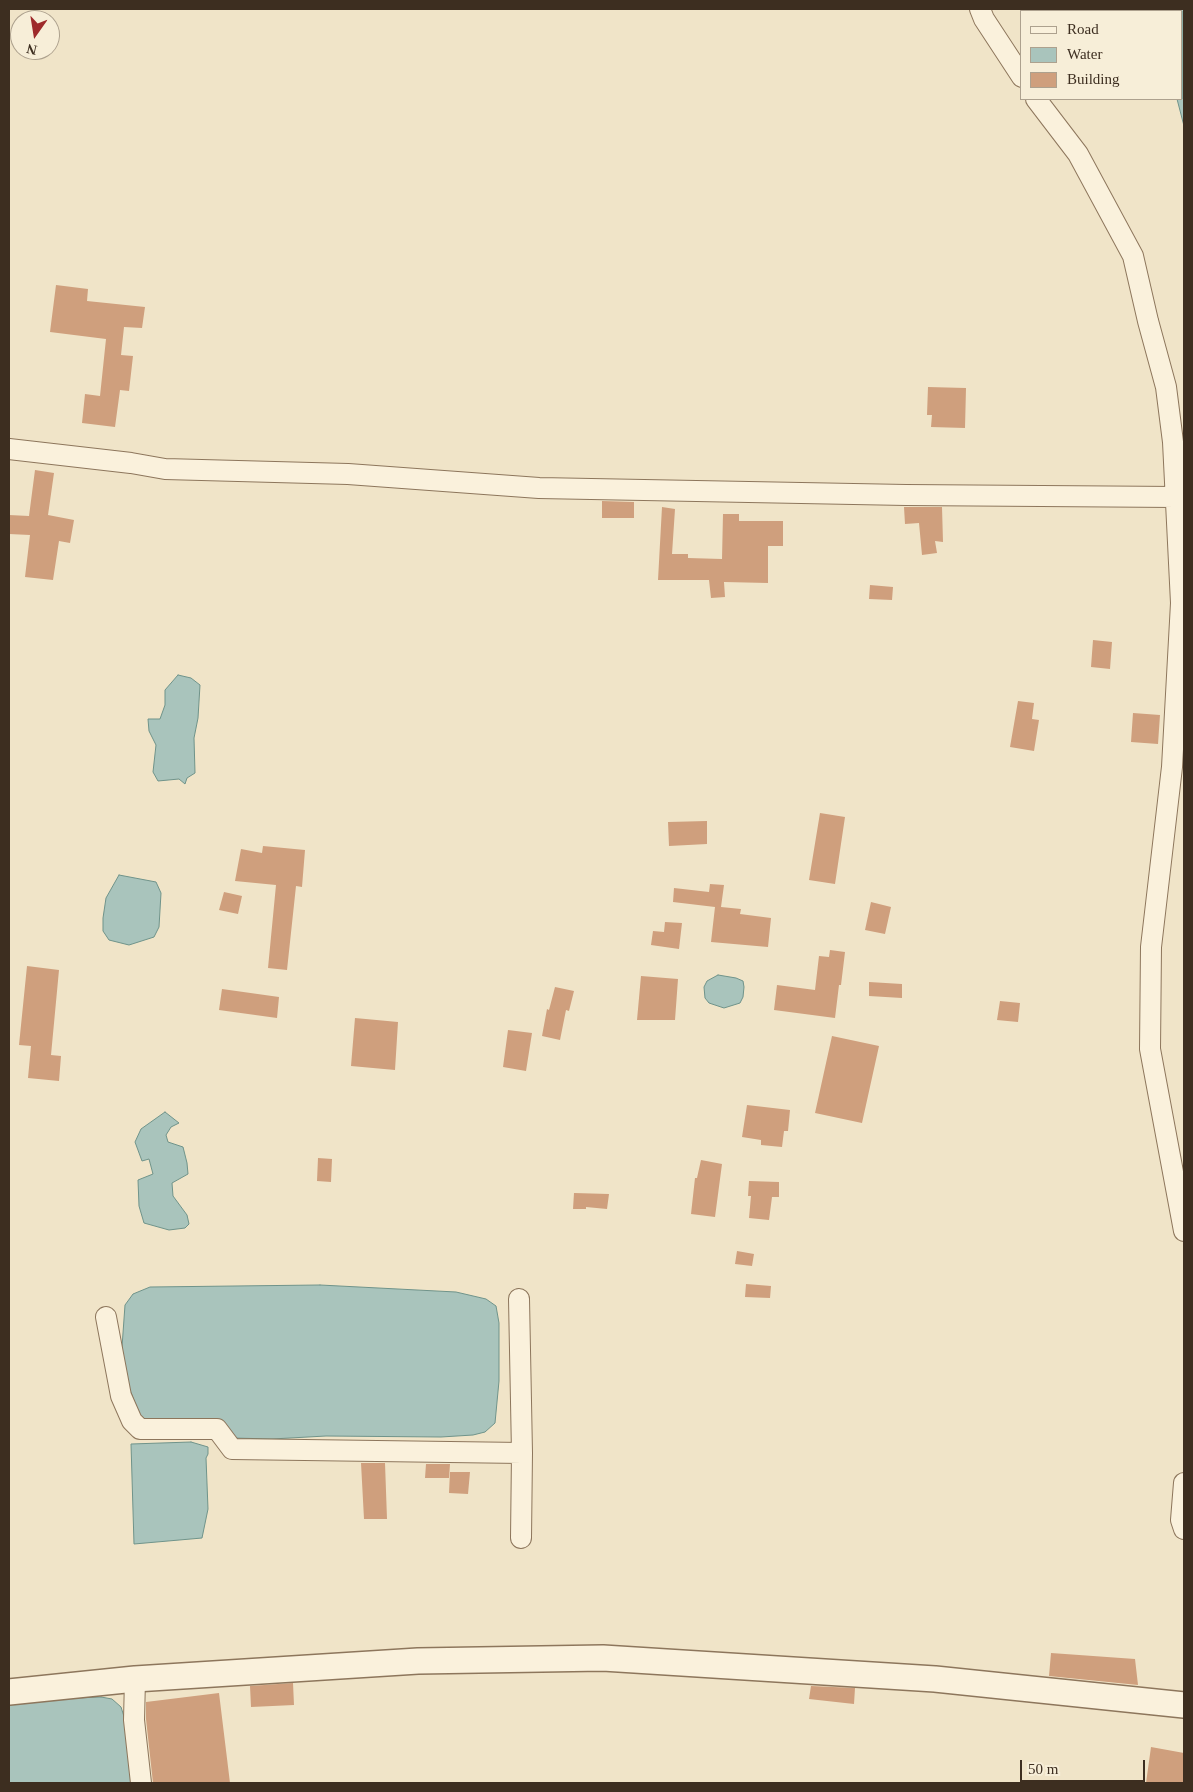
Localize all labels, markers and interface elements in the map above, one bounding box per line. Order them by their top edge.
north arrow [10,10,60,60]
legend [1020,10,1183,100]
text: Road [1067,21,1099,37]
text: N [25,41,38,58]
text: Water [1067,46,1102,62]
text: Building [1067,71,1120,87]
scale bar [1023,1750,1148,1782]
text: 50 m [1028,1761,1058,1777]

